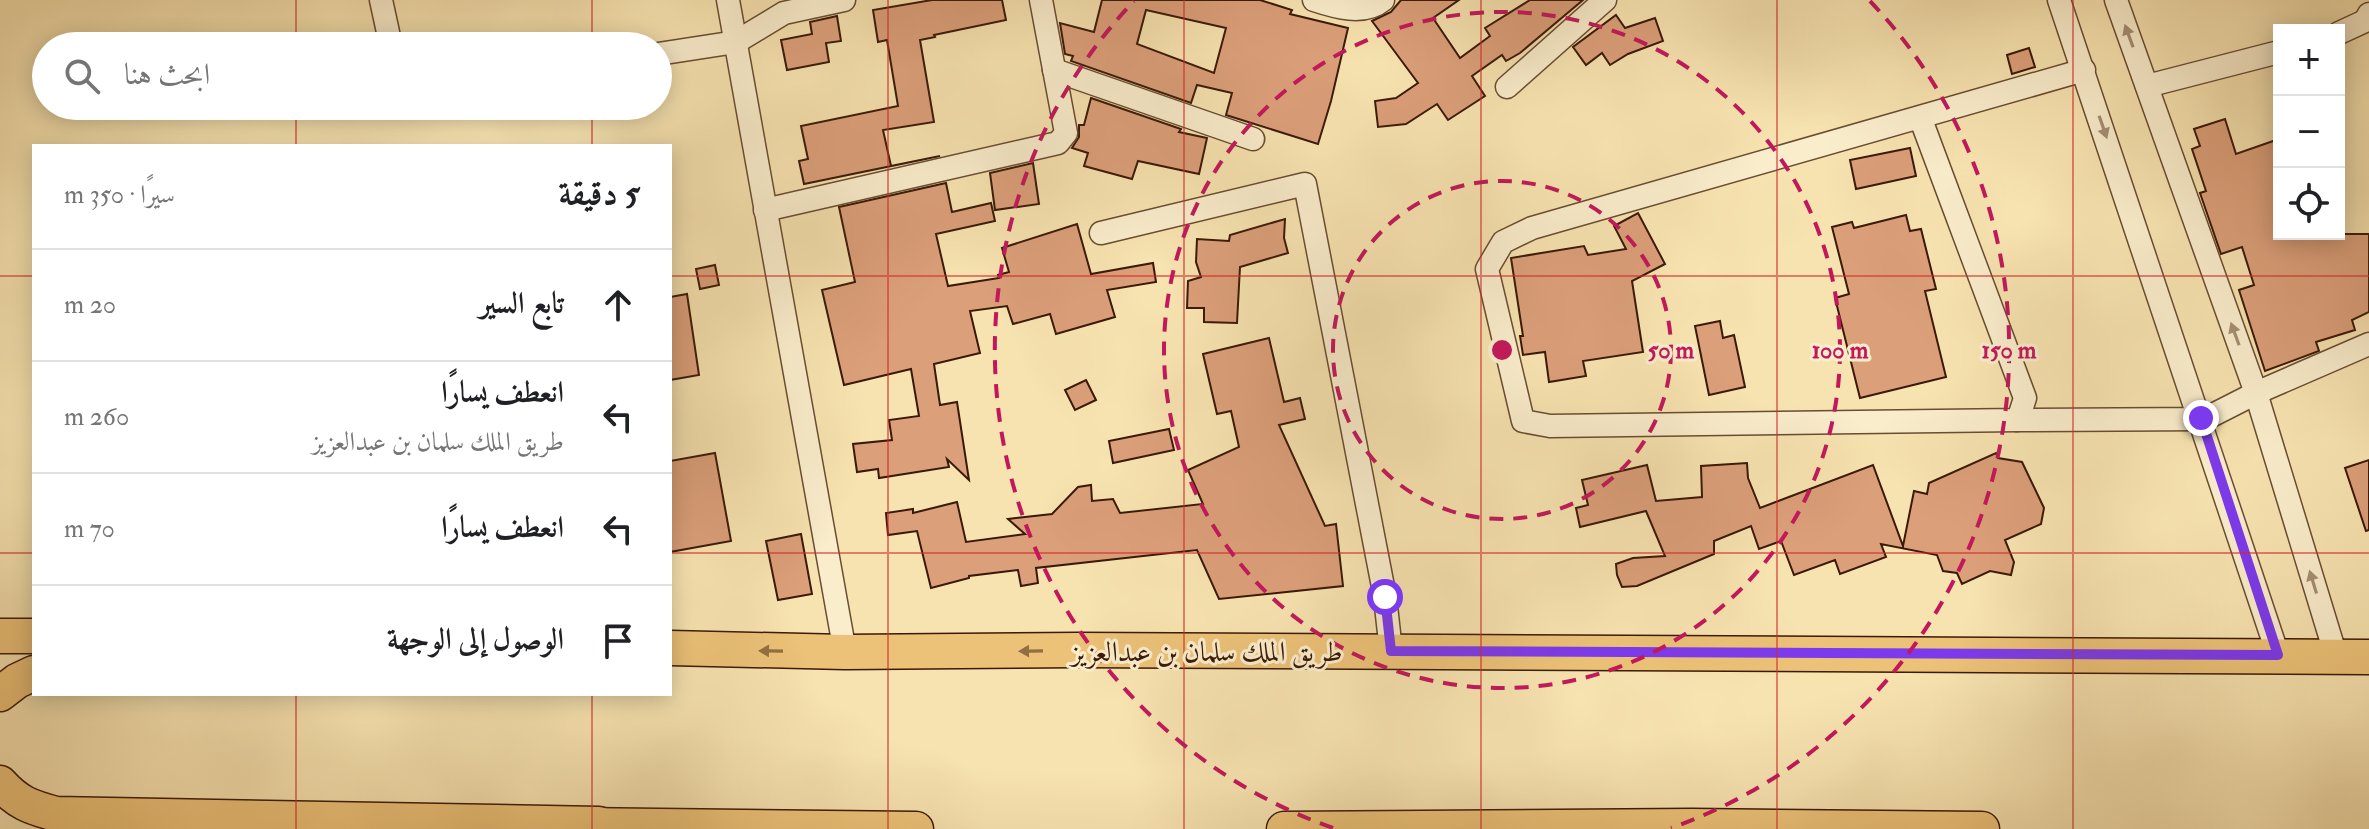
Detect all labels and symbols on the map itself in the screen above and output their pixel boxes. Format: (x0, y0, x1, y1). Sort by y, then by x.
one-way arrow (2122, 24, 2134, 48)
one-way arrow (2097, 115, 2109, 139)
one-way arrow (2228, 322, 2240, 346)
text: 50 m (1648, 335, 1695, 366)
text: 100 m (1812, 335, 1869, 366)
text: 150 m (1982, 335, 2037, 366)
centre of rings (1488, 336, 1516, 364)
route end (2183, 400, 2219, 436)
one-way arrow (2306, 569, 2319, 593)
route start (1367, 579, 1403, 615)
street label: طريق الملك سلمان بن عبدالعزيز (1068, 635, 1343, 670)
one-way arrow (758, 644, 783, 657)
one-way arrow (1018, 644, 1043, 657)

